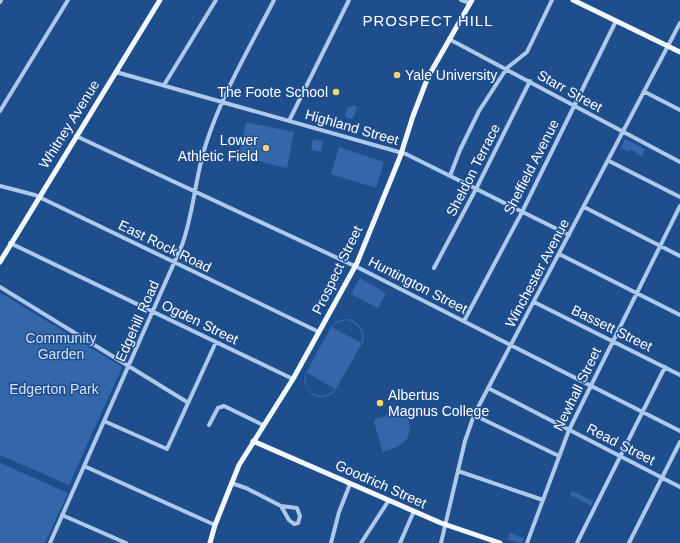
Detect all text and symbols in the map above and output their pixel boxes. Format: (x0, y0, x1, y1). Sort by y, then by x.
district label: PROSPECT HILL (362, 12, 494, 29)
place label: Yale University (405, 67, 497, 83)
street label: Starr Street (535, 67, 605, 115)
marker: Yale University (392, 70, 402, 80)
street label: Whitney Avenue (35, 77, 103, 171)
place label: The Foote School (217, 84, 328, 100)
marker: The Foote School (331, 87, 341, 97)
street label: Highland Street (303, 106, 401, 148)
street label: Sheffield Avenue (500, 117, 562, 217)
street label: Sheldon Terrace (443, 121, 503, 219)
place label: Lower Athletic Field (178, 132, 258, 164)
marker: Lower Athletic Field (261, 143, 271, 153)
street label: Winchester Avenue (502, 216, 572, 330)
street label: East Rock Road (116, 217, 214, 275)
street label: Prospect Street (309, 223, 365, 317)
street label: Huntington Street (366, 253, 470, 317)
street label: Edgehill Road (112, 278, 162, 364)
street label: Ogden Street (159, 297, 241, 347)
street label: Bassett Street (569, 302, 655, 355)
park label: Community Garden (26, 330, 96, 362)
street label: Newhall Street (550, 344, 604, 433)
park label: Edgerton Park (9, 381, 100, 397)
place label: Albertus Magnus College (388, 387, 489, 419)
marker: Albertus Magnus College (375, 398, 385, 408)
street label: Read Street (584, 420, 658, 468)
street label: Goodrich Street (333, 457, 429, 511)

